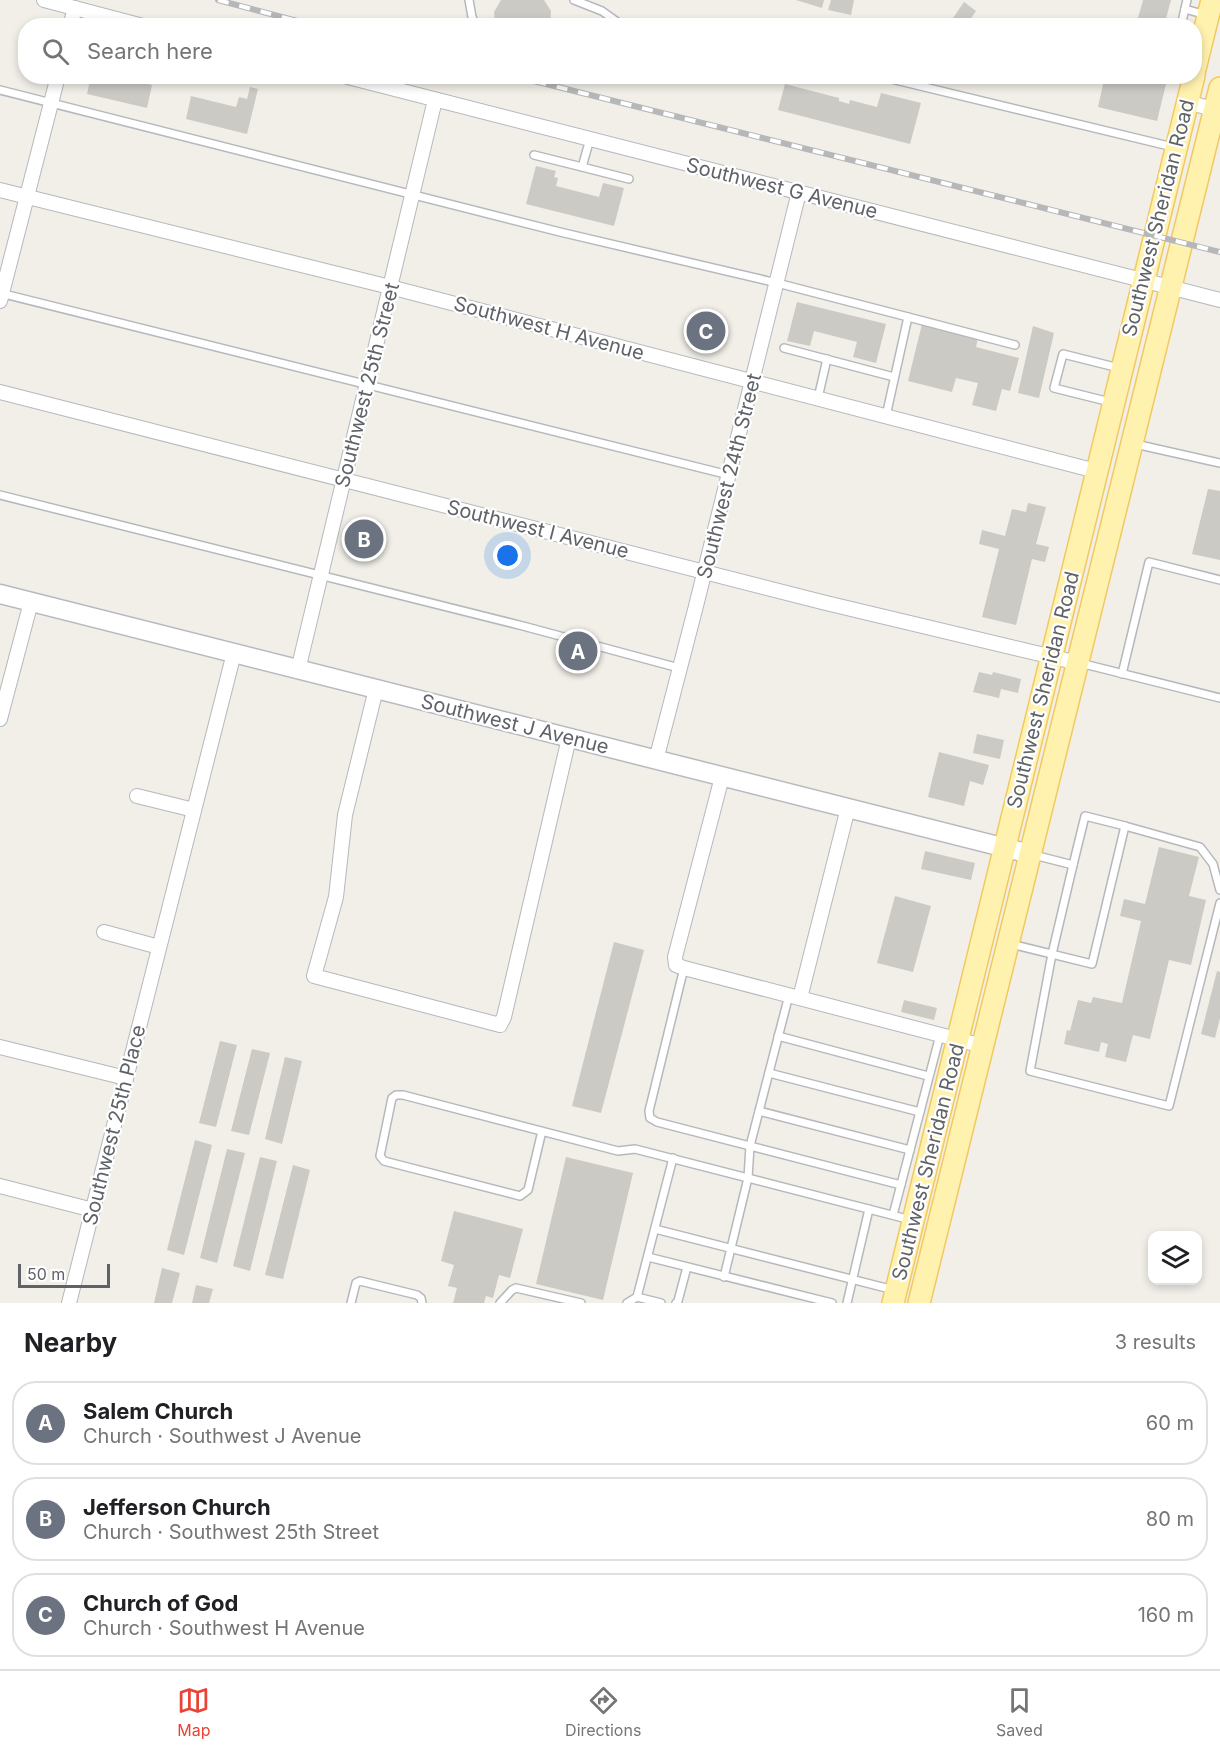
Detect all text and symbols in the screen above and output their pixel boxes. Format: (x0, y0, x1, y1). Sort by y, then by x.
search box (18, 18, 1202, 84)
icon: search (39, 35, 72, 68)
text: Search here (87, 38, 213, 64)
street label: Southwest Sheridan Road (1117, 97, 1199, 339)
street label: Southwest G Avenue (684, 153, 880, 223)
street label: Southwest 25th Street (330, 280, 404, 490)
street label: Southwest H Avenue (451, 291, 647, 365)
pin: C (686, 308, 726, 354)
street label: Southwest 24th Street (692, 370, 766, 581)
street label: Southwest I Avenue (445, 495, 631, 563)
pin: B (344, 516, 384, 562)
your location (493, 541, 522, 570)
street label: Southwest Sheridan Road (1002, 569, 1084, 811)
pin: A (558, 628, 598, 674)
street label: Southwest J Avenue (419, 689, 611, 759)
street label: Southwest 25th Place (77, 1022, 151, 1228)
street label: Southwest Sheridan Road (887, 1041, 969, 1283)
map controls (1148, 1231, 1202, 1285)
button: layers (1148, 1231, 1202, 1285)
scale bar (18, 1261, 110, 1288)
text: 50 m (27, 1264, 65, 1284)
text: Nearby (24, 1327, 117, 1358)
text: 3 results (1115, 1330, 1196, 1354)
text: Salem Church (83, 1398, 233, 1424)
text: A (38, 1411, 53, 1435)
text: 60 m (1146, 1411, 1194, 1435)
text: Church · Southwest J Avenue (83, 1424, 361, 1448)
text: Jefferson Church (83, 1494, 271, 1520)
text: B (39, 1507, 52, 1531)
text: 80 m (1146, 1507, 1194, 1531)
text: Church · Southwest 25th Street (83, 1520, 379, 1544)
text: Church of God (83, 1590, 238, 1616)
text: C (38, 1603, 53, 1627)
text: 160 m (1138, 1603, 1194, 1627)
text: Church · Southwest H Avenue (83, 1616, 365, 1640)
tab: Map (177, 1684, 211, 1740)
tab: Directions (565, 1684, 641, 1740)
tab: Saved (996, 1684, 1043, 1740)

